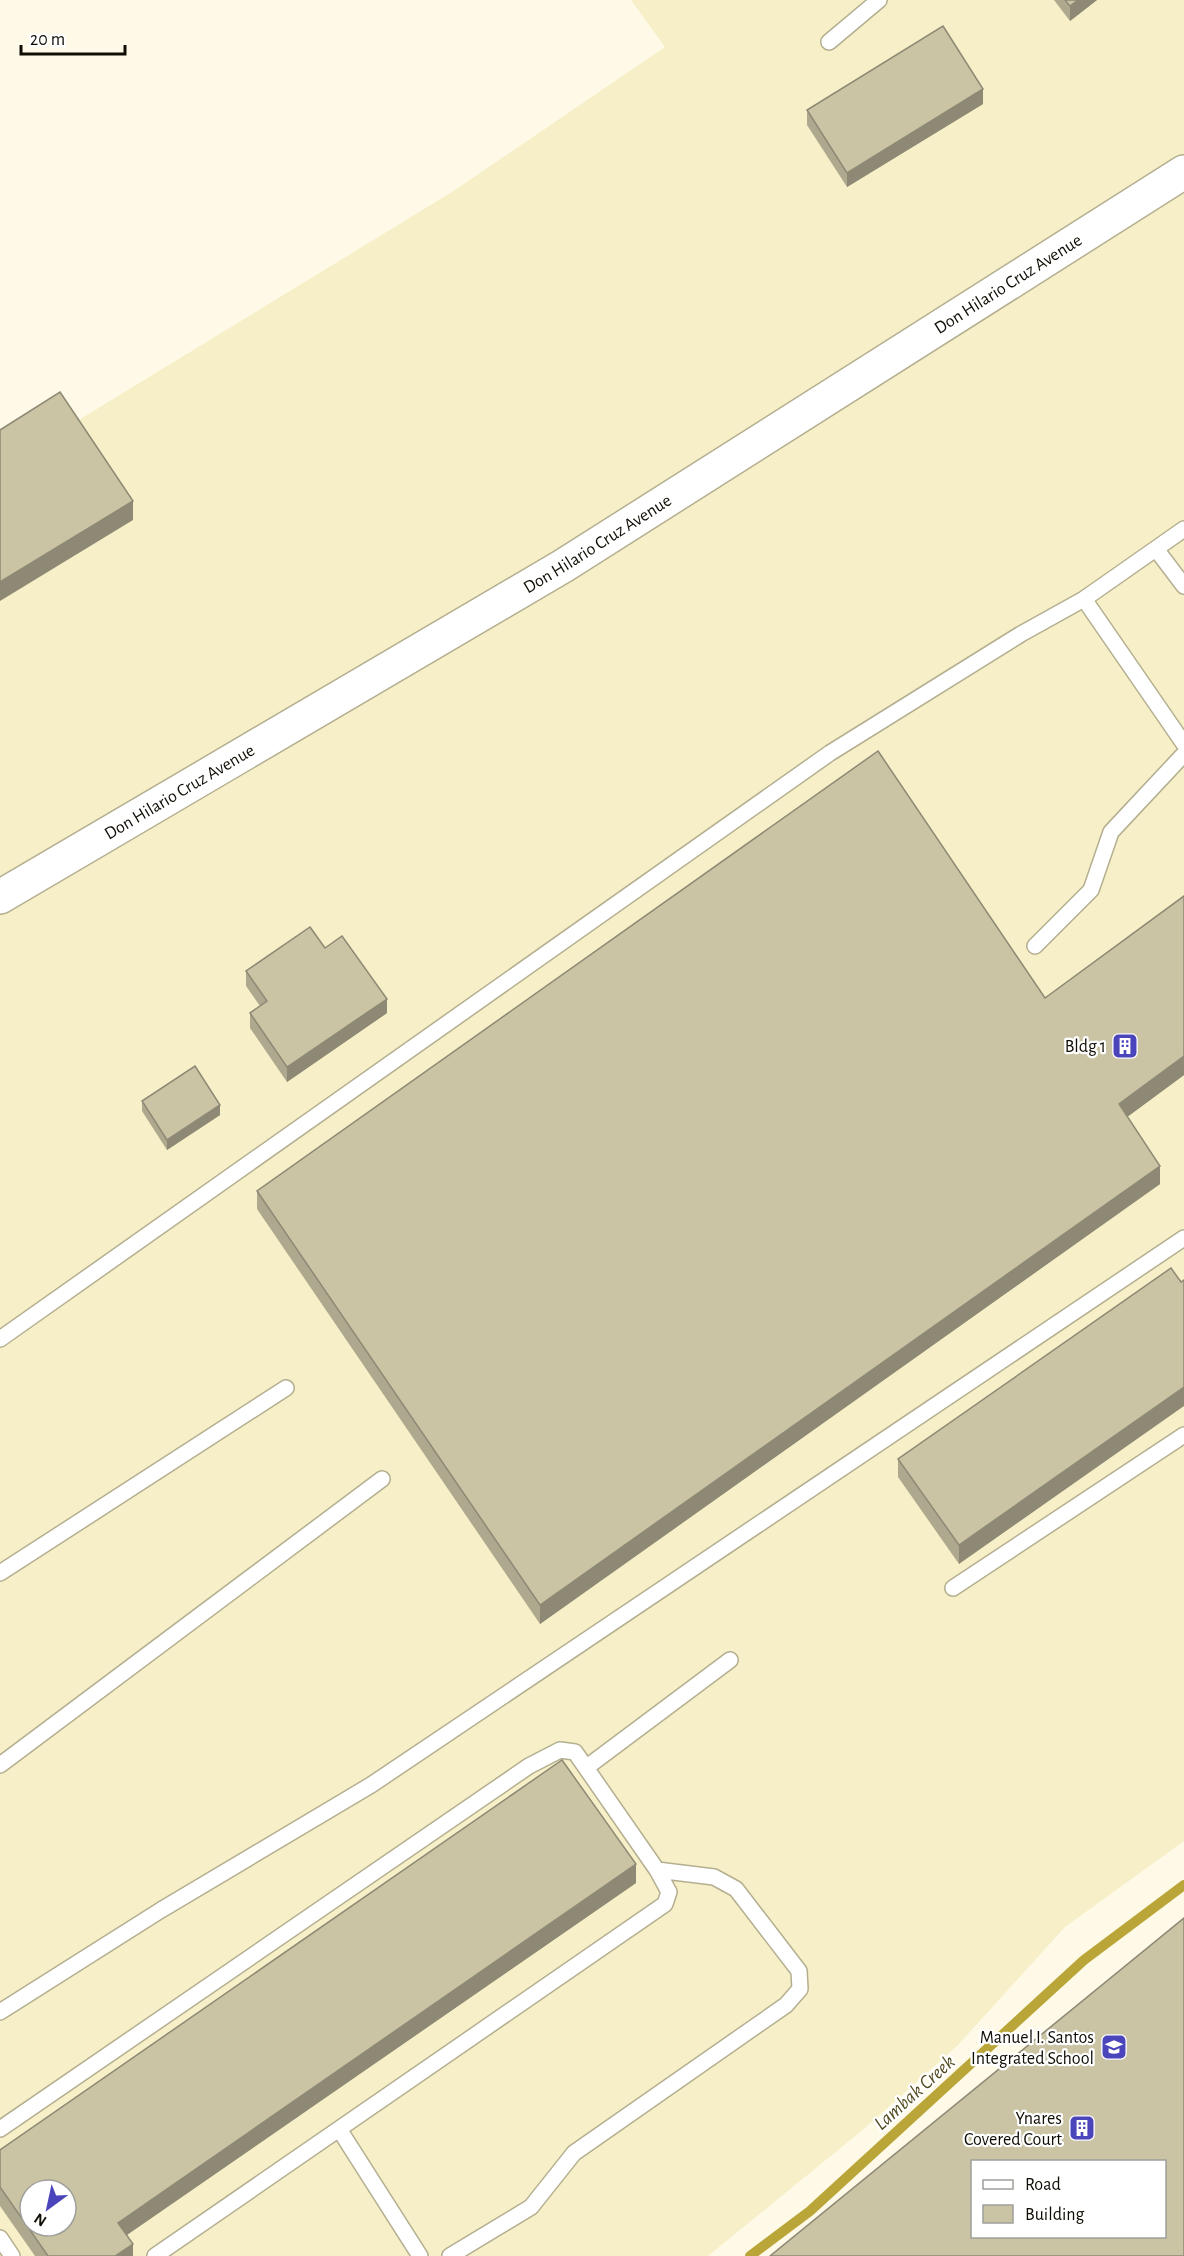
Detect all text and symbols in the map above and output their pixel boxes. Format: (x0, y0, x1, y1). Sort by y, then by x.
scale bar (21, 18, 124, 56)
text: 20 m (30, 31, 65, 49)
street label: Don Hilario Cruz Avenue (932, 231, 1085, 338)
street label: Don Hilario Cruz Avenue (521, 492, 675, 597)
street label: Don Hilario Cruz Avenue (102, 741, 258, 843)
building icon: Bldg 1 (1110, 1031, 1140, 1061)
place label: Bldg 1 (1065, 1038, 1106, 1056)
place label: Manuel I. Santos Integrated School (971, 2029, 1094, 2068)
school or university icon: Manuel I. Santos Integrated School (1099, 2032, 1129, 2062)
water label: Lambak Creek (870, 2051, 959, 2134)
place label: Ynares Covered Court (964, 2110, 1062, 2149)
building icon: Ynares Covered Court (1067, 2113, 1097, 2143)
legend (971, 2160, 1166, 2238)
text: Road (1025, 2176, 1061, 2194)
north arrow (18, 2178, 78, 2238)
text: Building (1025, 2206, 1085, 2224)
text: N (31, 2210, 49, 2229)

